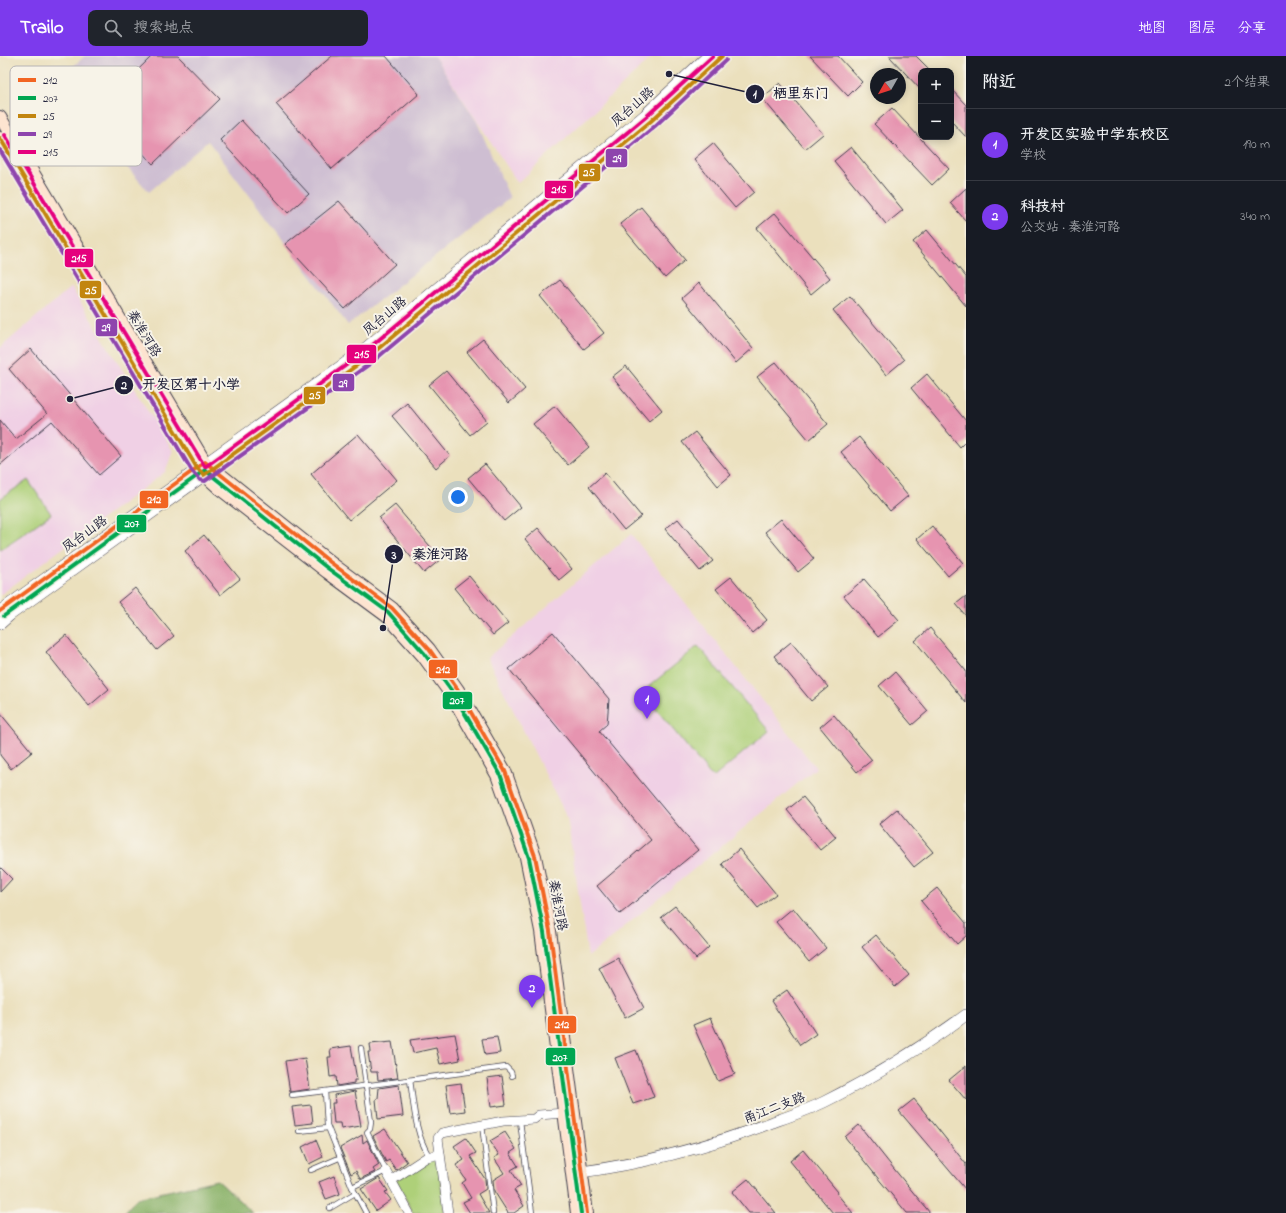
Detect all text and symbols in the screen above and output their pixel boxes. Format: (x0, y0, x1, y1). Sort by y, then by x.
search box (88, 10, 368, 46)
text: Trailo (20, 15, 64, 42)
icon: search (102, 17, 124, 39)
text: 搜索地点 (134, 17, 194, 39)
text: 地图 (1138, 18, 1166, 39)
text: 图层 (1188, 18, 1216, 39)
text: 分享 (1238, 18, 1266, 39)
legend (10, 66, 142, 166)
north arrow (870, 68, 906, 104)
map controls (918, 68, 954, 140)
button: + (918, 68, 954, 104)
text: 附近 (982, 70, 1016, 95)
text: 212 (43, 73, 58, 89)
text: 2个结果 (1225, 73, 1270, 92)
callout: 栖里东门 (745, 81, 837, 107)
street label: 凤台山路 (607, 83, 659, 131)
text: 栖里东门 (773, 84, 829, 105)
text: 1 (753, 86, 757, 104)
text: 207 (43, 91, 58, 107)
button: − (918, 104, 954, 140)
text: 25 (43, 109, 55, 125)
text: 开发区实验中学东校区 (1020, 124, 1170, 146)
text: 29 (43, 127, 52, 143)
text: 1 (993, 135, 997, 154)
text: 190 m (1243, 135, 1270, 154)
text: 215 (43, 145, 58, 161)
text: 学校 (1020, 146, 1046, 165)
line badge: 29 (605, 148, 628, 168)
text: 29 (612, 151, 622, 167)
line badge: 25 (578, 163, 601, 182)
text: 25 (582, 165, 596, 181)
line badge: 215 (544, 180, 574, 199)
text: 215 (550, 182, 567, 198)
text: 科技村 (1020, 196, 1065, 218)
text: 2 (992, 207, 998, 226)
text: 340 m (1240, 207, 1270, 226)
text: 公交站 · 秦淮河路 (1020, 218, 1120, 237)
line badge: 215 (64, 248, 94, 268)
text: 215 (70, 251, 87, 267)
line badge: 25 (79, 280, 102, 299)
text: 25 (84, 283, 98, 299)
street label: 凤台山路 (359, 292, 411, 340)
street label: 秦淮河路 (122, 307, 165, 361)
line badge: 29 (95, 318, 118, 337)
text: 29 (101, 320, 111, 336)
line badge: 215 (346, 344, 377, 364)
text: 215 (353, 347, 370, 363)
callout: 开发区第十小学 (114, 372, 248, 398)
line badge: 29 (332, 373, 355, 392)
text: 开发区第十小学 (142, 375, 240, 396)
text: 29 (338, 376, 348, 392)
text: 2 (120, 377, 127, 395)
line badge: 25 (303, 386, 326, 405)
text: 25 (308, 388, 322, 404)
your location (448, 487, 468, 507)
line badge: 212 (139, 490, 169, 509)
text: 212 (146, 492, 162, 508)
street label: 凤台山路 (58, 511, 112, 557)
line badge: 207 (116, 514, 147, 533)
text: 207 (124, 516, 140, 532)
callout: 秦淮河路 (384, 541, 476, 567)
text: 秦淮河路 (412, 545, 468, 566)
text: 3 (391, 547, 397, 565)
line badge: 212 (428, 659, 458, 679)
text: 212 (435, 662, 451, 678)
pin: 1 (634, 686, 660, 719)
line badge: 207 (442, 691, 473, 710)
text: 207 (449, 693, 465, 709)
street label: 秦淮河路 (543, 878, 572, 933)
pin: 2 (519, 975, 545, 1008)
line badge: 212 (547, 1015, 577, 1034)
text: 212 (554, 1017, 570, 1033)
line badge: 207 (545, 1047, 576, 1066)
text: 207 (552, 1050, 568, 1066)
street label: 甬江二支路 (741, 1088, 808, 1129)

